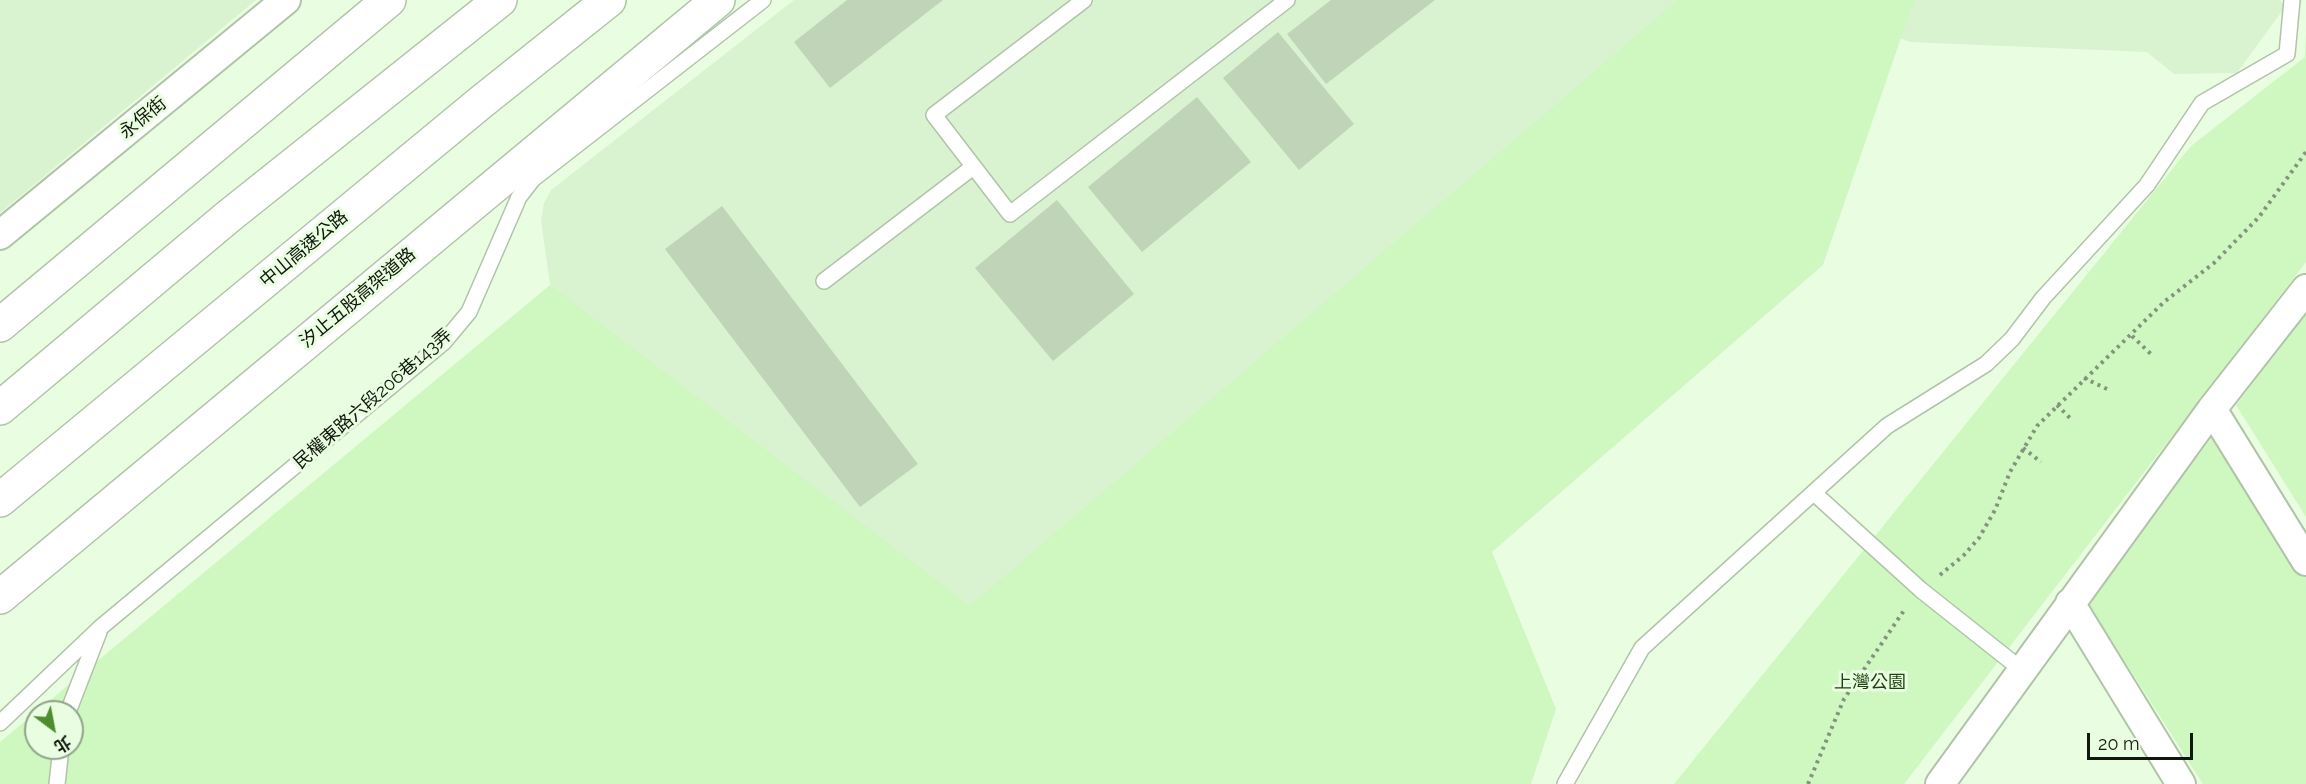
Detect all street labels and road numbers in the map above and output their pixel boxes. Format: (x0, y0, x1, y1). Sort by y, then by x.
street label: 永保街 (115, 93, 171, 143)
street label: 中山高速公路 (256, 206, 352, 292)
street label: 汐止五股高架道路 (296, 243, 420, 353)
street label: 民權東路六段206巷143弄 (290, 324, 456, 474)

